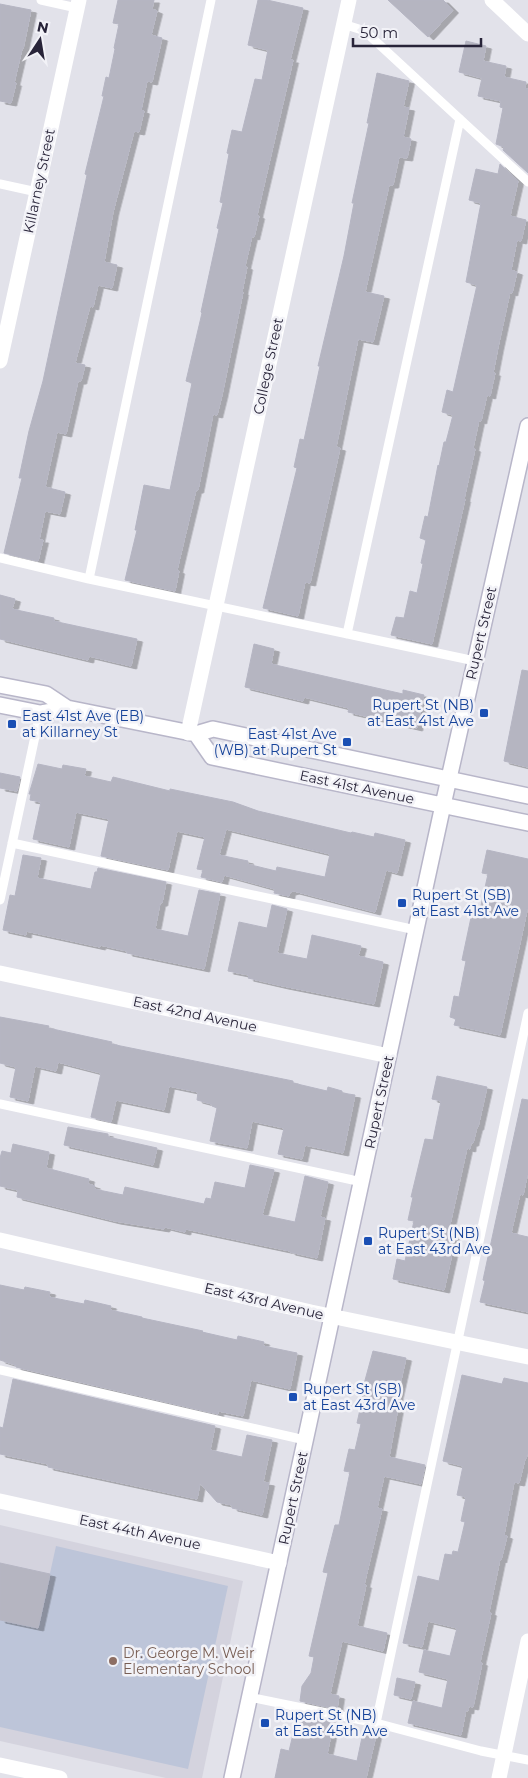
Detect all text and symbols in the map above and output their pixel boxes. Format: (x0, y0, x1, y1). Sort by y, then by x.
north arrow (15, 15, 65, 65)
scale bar (353, 15, 480, 47)
text: N (35, 17, 50, 37)
text: 50 m (360, 23, 398, 42)
street label: Killarney Street (19, 127, 59, 235)
street label: College Street (249, 316, 287, 416)
street label: Rupert Street (462, 584, 501, 681)
place label: Rupert St (NB) at East 41st Ave (367, 696, 474, 730)
place label: East 41st Ave (EB) at Killarney St (22, 707, 144, 741)
marker: Rupert St (NB) at East 41st Ave (478, 707, 490, 719)
marker: East 41st Ave (EB) at Killarney St (6, 718, 18, 730)
place label: East 41st Ave (WB) at Rupert St (214, 725, 337, 759)
marker: East 41st Ave (WB) at Rupert St (341, 736, 353, 748)
street label: East 41st Avenue (298, 766, 416, 808)
place label: Rupert St (SB) at East 41st Ave (412, 886, 519, 920)
marker: Rupert St (SB) at East 41st Ave (396, 897, 408, 909)
street label: East 42nd Avenue (131, 992, 259, 1036)
street label: Rupert Street (360, 1053, 398, 1150)
place label: Rupert St (NB) at East 43rd Ave (378, 1224, 490, 1258)
marker: Rupert St (NB) at East 43rd Ave (362, 1235, 374, 1247)
street label: East 43rd Avenue (203, 1278, 325, 1324)
place label: Rupert St (SB) at East 43rd Ave (303, 1380, 415, 1414)
marker: Rupert St (SB) at East 43rd Ave (287, 1391, 299, 1403)
street label: Rupert Street (274, 1449, 312, 1546)
street label: East 44th Avenue (78, 1510, 202, 1554)
place label: Dr. George M. Weir Elementary School (123, 1644, 255, 1678)
marker: Dr. George M. Weir Elementary School (107, 1655, 119, 1667)
place label: Rupert St (NB) at East 45th Ave (275, 1706, 388, 1740)
marker: Rupert St (NB) at East 45th Ave (259, 1717, 271, 1729)

